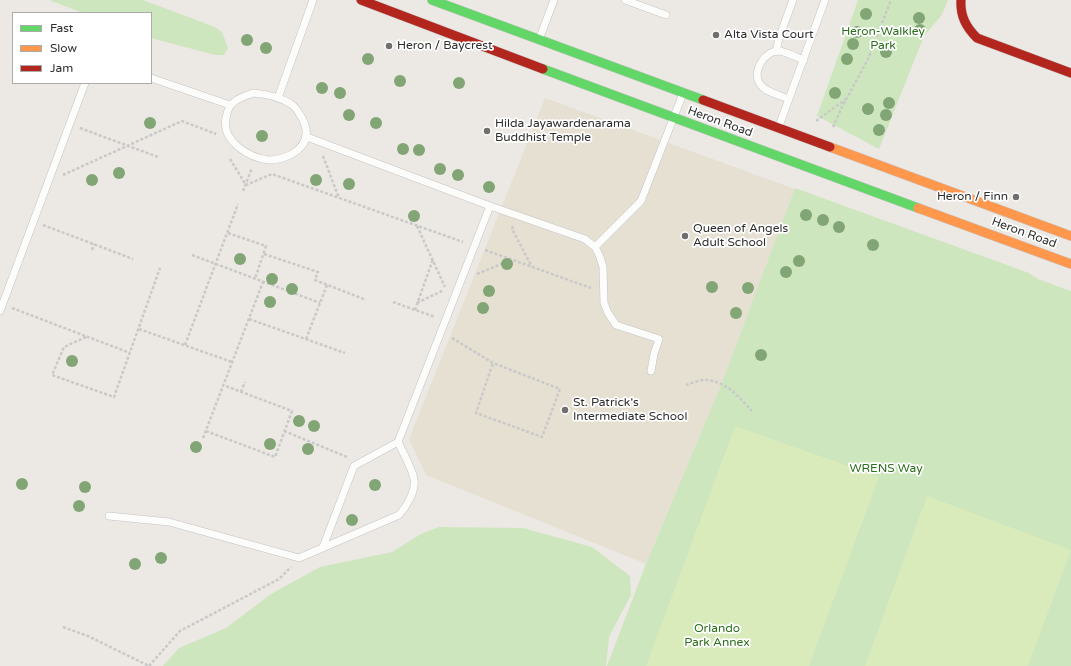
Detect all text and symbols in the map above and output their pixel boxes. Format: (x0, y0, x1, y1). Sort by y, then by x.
legend (12, 12, 152, 84)
text: Fast (50, 21, 73, 35)
park label: Heron-Walkley Park (841, 25, 925, 53)
place label: Alta Vista Court (724, 28, 814, 42)
marker: Alta Vista Court (711, 30, 721, 40)
place label: Heron / Baycrest (397, 39, 492, 53)
text: Slow (50, 41, 77, 55)
marker: Heron / Baycrest (384, 41, 394, 51)
text: Jam (50, 61, 73, 75)
street label: Heron Road (686, 104, 754, 140)
place label: Hilda Jayawardenarama Buddhist Temple (495, 117, 631, 145)
marker: Hilda Jayawardenarama Buddhist Temple (482, 126, 492, 136)
place label: Heron / Finn (937, 190, 1008, 204)
marker: Heron / Finn (1011, 192, 1021, 202)
street label: Heron Road (990, 215, 1058, 251)
place label: Queen of Angels Adult School (693, 222, 788, 250)
marker: Queen of Angels Adult School (680, 231, 690, 241)
place label: St. Patrick's Intermediate School (573, 396, 687, 424)
marker: St. Patrick's Intermediate School (560, 405, 570, 415)
park label: WRENS Way (849, 462, 923, 476)
park label: Orlando Park Annex (684, 622, 750, 650)

